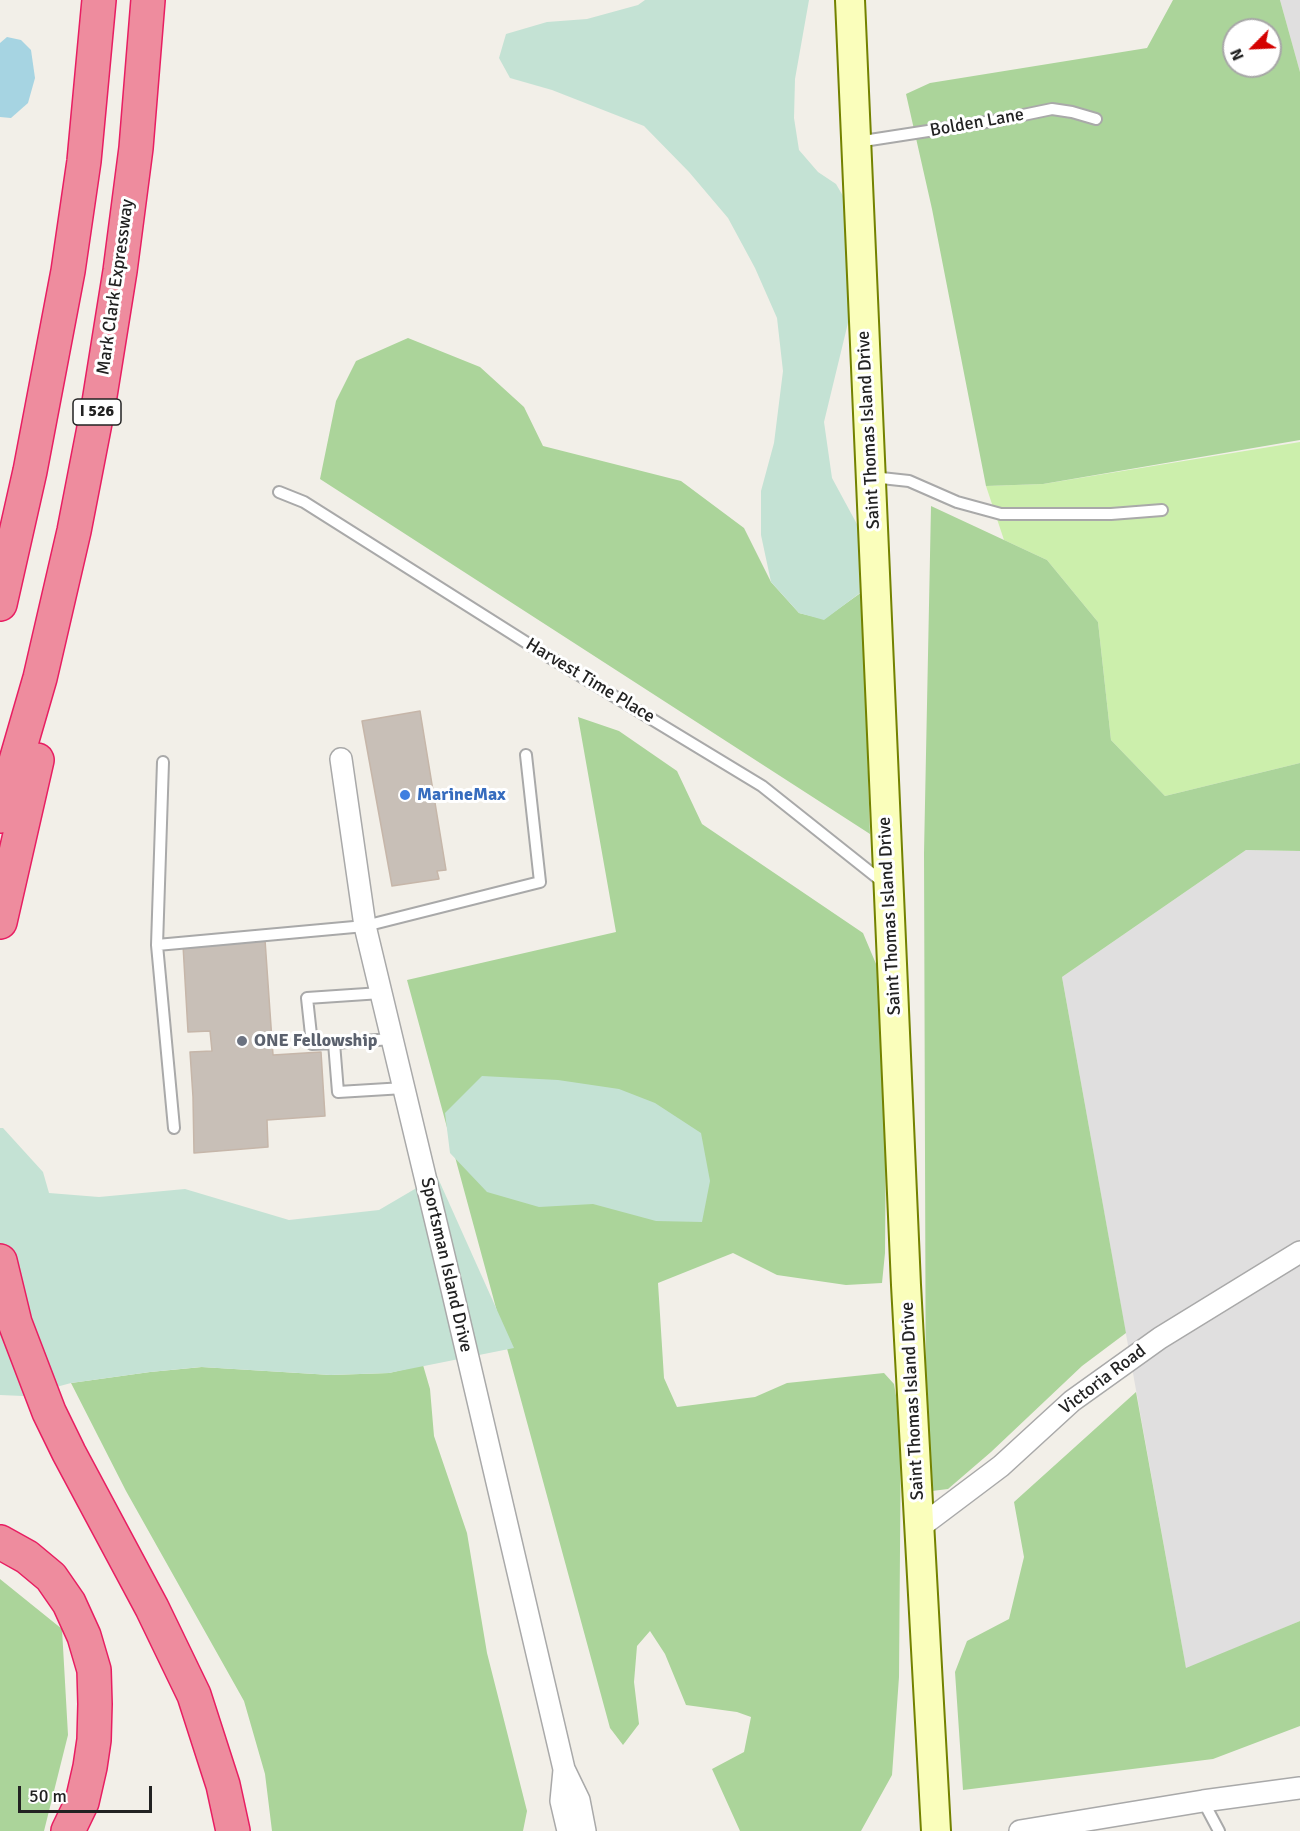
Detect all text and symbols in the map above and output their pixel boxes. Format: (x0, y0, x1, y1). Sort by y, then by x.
north arrow (1222, 18, 1282, 78)
text: N (1226, 45, 1249, 64)
street label: Bolden Lane (928, 104, 1026, 142)
street label: Mark Clark Expressway (93, 198, 139, 376)
street label: Saint Thomas Island Drive (853, 330, 885, 530)
road number: I 526 (73, 399, 121, 425)
street label: Harvest Time Place (522, 634, 658, 728)
place label: MarineMax (417, 784, 506, 806)
marker: MarineMax (398, 788, 412, 802)
street label: Saint Thomas Island Drive (874, 816, 906, 1016)
place label: ONE Fellowship (254, 1030, 377, 1052)
marker: ONE Fellowship (235, 1034, 249, 1048)
street label: Sportsman Island Drive (415, 1176, 477, 1354)
street label: Saint Thomas Island Drive (897, 1301, 929, 1501)
street label: Victoria Road (1056, 1340, 1150, 1420)
scale bar (21, 1774, 154, 1812)
text: 50 m (29, 1785, 67, 1807)

